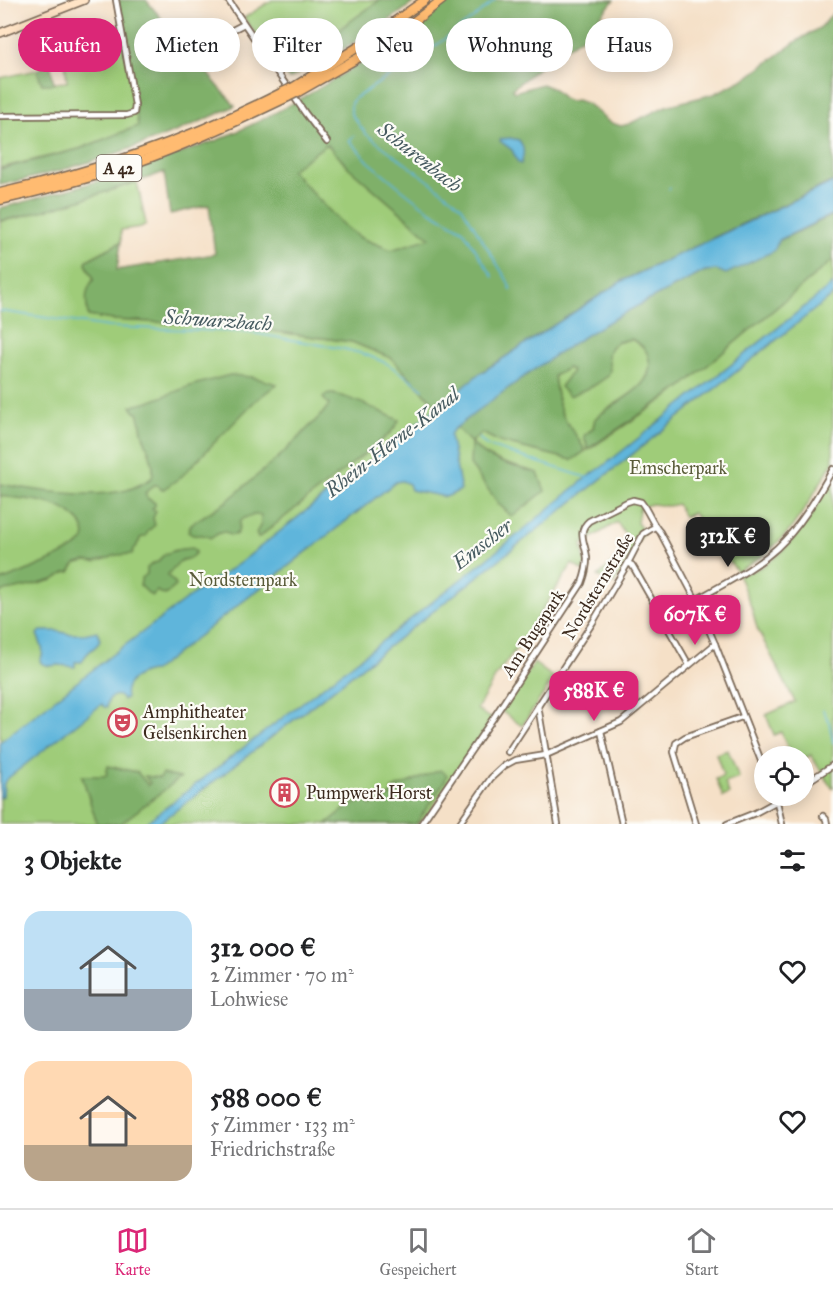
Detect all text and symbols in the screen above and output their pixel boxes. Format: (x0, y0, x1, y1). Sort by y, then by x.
chip: Kaufen (18, 18, 122, 72)
chip: Mieten (134, 18, 240, 72)
chip: Filter (252, 18, 343, 72)
chip: Neu (355, 18, 434, 72)
chip: Wohnung (446, 18, 573, 72)
chip: Haus (585, 18, 673, 72)
water label: Schurenbach (372, 116, 467, 197)
road number: A 42 (96, 155, 142, 181)
water label: Schwarzbach (162, 304, 273, 336)
water label: Rhein-Herne-Kanal (319, 381, 465, 502)
park label: Emscherpark (629, 457, 728, 479)
water label: Emscher (447, 512, 518, 575)
pin: 312K € (679, 517, 777, 568)
text: 312K € (700, 524, 756, 548)
street label: Nordsternstraße (557, 529, 639, 643)
park label: Nordsternpark (189, 569, 298, 591)
street label: Am Bugapark (496, 584, 571, 682)
pin: 607K € (646, 595, 744, 646)
text: 607K € (663, 602, 727, 626)
pin: 588K € (545, 671, 643, 722)
text: 588K € (563, 678, 625, 702)
place label: Amphitheater Gelsenkirchen (142, 701, 247, 744)
theatre icon: Amphitheater Gelsenkirchen (106, 706, 138, 738)
map controls (754, 746, 814, 806)
button: locate (754, 746, 814, 806)
building icon: Pumpwerk Horst (269, 777, 301, 809)
place label: Pumpwerk Horst (306, 782, 433, 804)
text: 3 Objekte (24, 844, 122, 876)
icon: filters (776, 844, 809, 877)
text: 312 000 € (210, 931, 316, 963)
icon: home (72, 935, 144, 1007)
icon: heart (776, 955, 809, 988)
text: 2 Zimmer · 70 m² (210, 963, 354, 987)
text: Lohwiese (210, 987, 288, 1011)
text: 588 000 € (210, 1081, 322, 1113)
icon: home (72, 1085, 144, 1157)
icon: heart (776, 1105, 809, 1138)
text: 5 Zimmer · 133 m² (210, 1113, 355, 1137)
text: Friedrichstraße (210, 1137, 335, 1161)
tab: Karte (114, 1224, 151, 1279)
tab: Gespeichert (379, 1224, 457, 1279)
tab: Start (685, 1224, 719, 1279)

